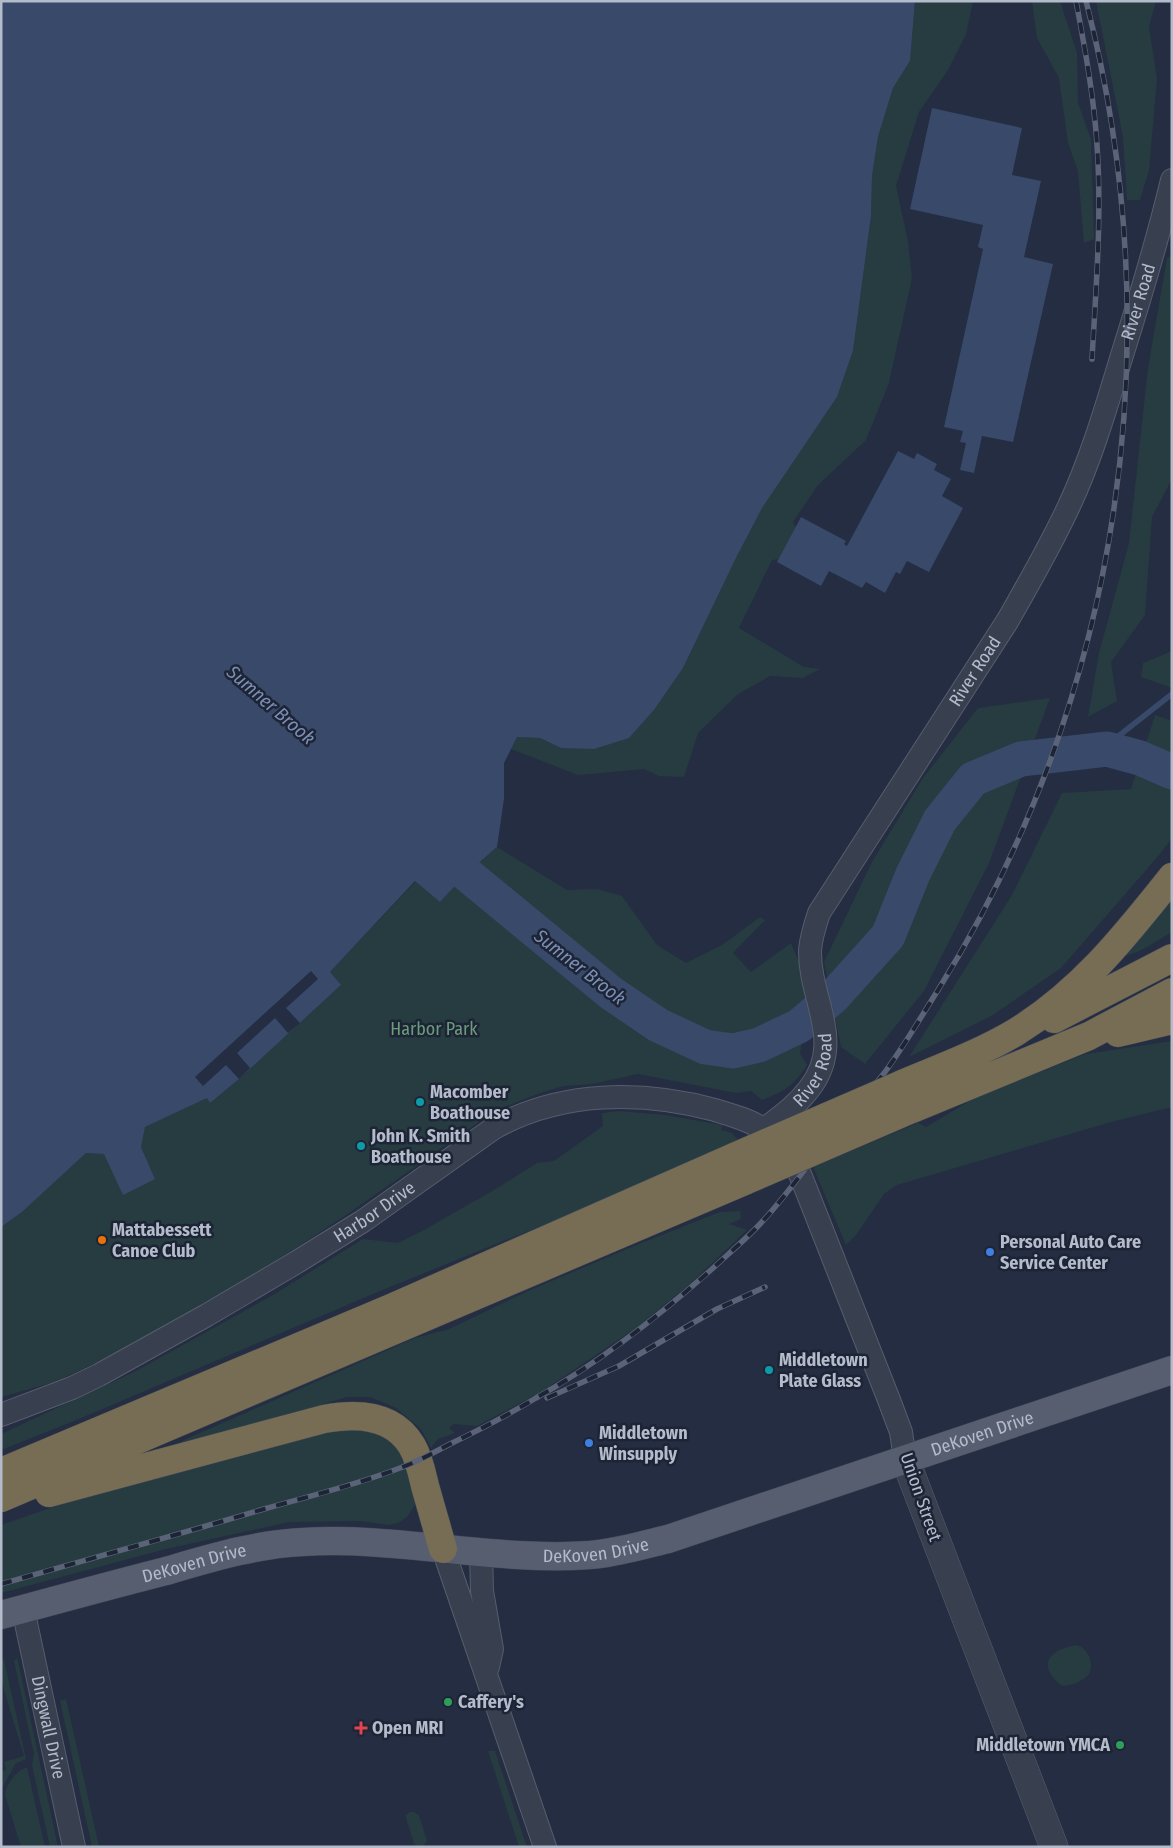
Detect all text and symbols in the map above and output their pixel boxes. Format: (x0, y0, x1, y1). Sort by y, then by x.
street label: River Road (1116, 261, 1160, 343)
street label: River Road (944, 632, 1006, 710)
water label: Sumner Brook (221, 660, 320, 750)
water label: Sumner Brook (529, 924, 630, 1010)
park label: Harbor Park (390, 1018, 478, 1040)
street label: River Road (788, 1032, 837, 1111)
place label: Macomber Boathouse (430, 1081, 510, 1124)
marker: Macomber Boathouse (414, 1096, 426, 1108)
place label: John K. Smith Boathouse (370, 1125, 470, 1168)
marker: John K. Smith Boathouse (355, 1140, 367, 1152)
street label: Harbor Drive (330, 1177, 419, 1248)
place label: Mattabessett Canoe Club (112, 1219, 212, 1262)
place label: Personal Auto Care Service Center (1000, 1231, 1141, 1274)
marker: Mattabessett Canoe Club (96, 1234, 108, 1246)
marker: Personal Auto Care Service Center (984, 1246, 996, 1258)
place label: Middletown Plate Glass (779, 1349, 868, 1392)
marker: Middletown Plate Glass (763, 1364, 775, 1376)
street label: DeKoven Drive (928, 1406, 1037, 1461)
place label: Middletown Winsupply (599, 1422, 688, 1465)
marker: Middletown Winsupply (583, 1437, 595, 1449)
street label: Union Street (896, 1450, 946, 1544)
street label: DeKoven Drive (543, 1533, 651, 1567)
street label: DeKoven Drive (140, 1539, 248, 1588)
street label: Dingwall Drive (27, 1674, 70, 1781)
place label: Caffery's (458, 1691, 524, 1713)
marker: Caffery's (442, 1696, 454, 1708)
place label: Open MRI (372, 1717, 443, 1739)
marker: Open MRI (354, 1721, 368, 1735)
place label: Middletown YMCA (976, 1734, 1110, 1756)
marker: Middletown YMCA (1114, 1739, 1126, 1751)

